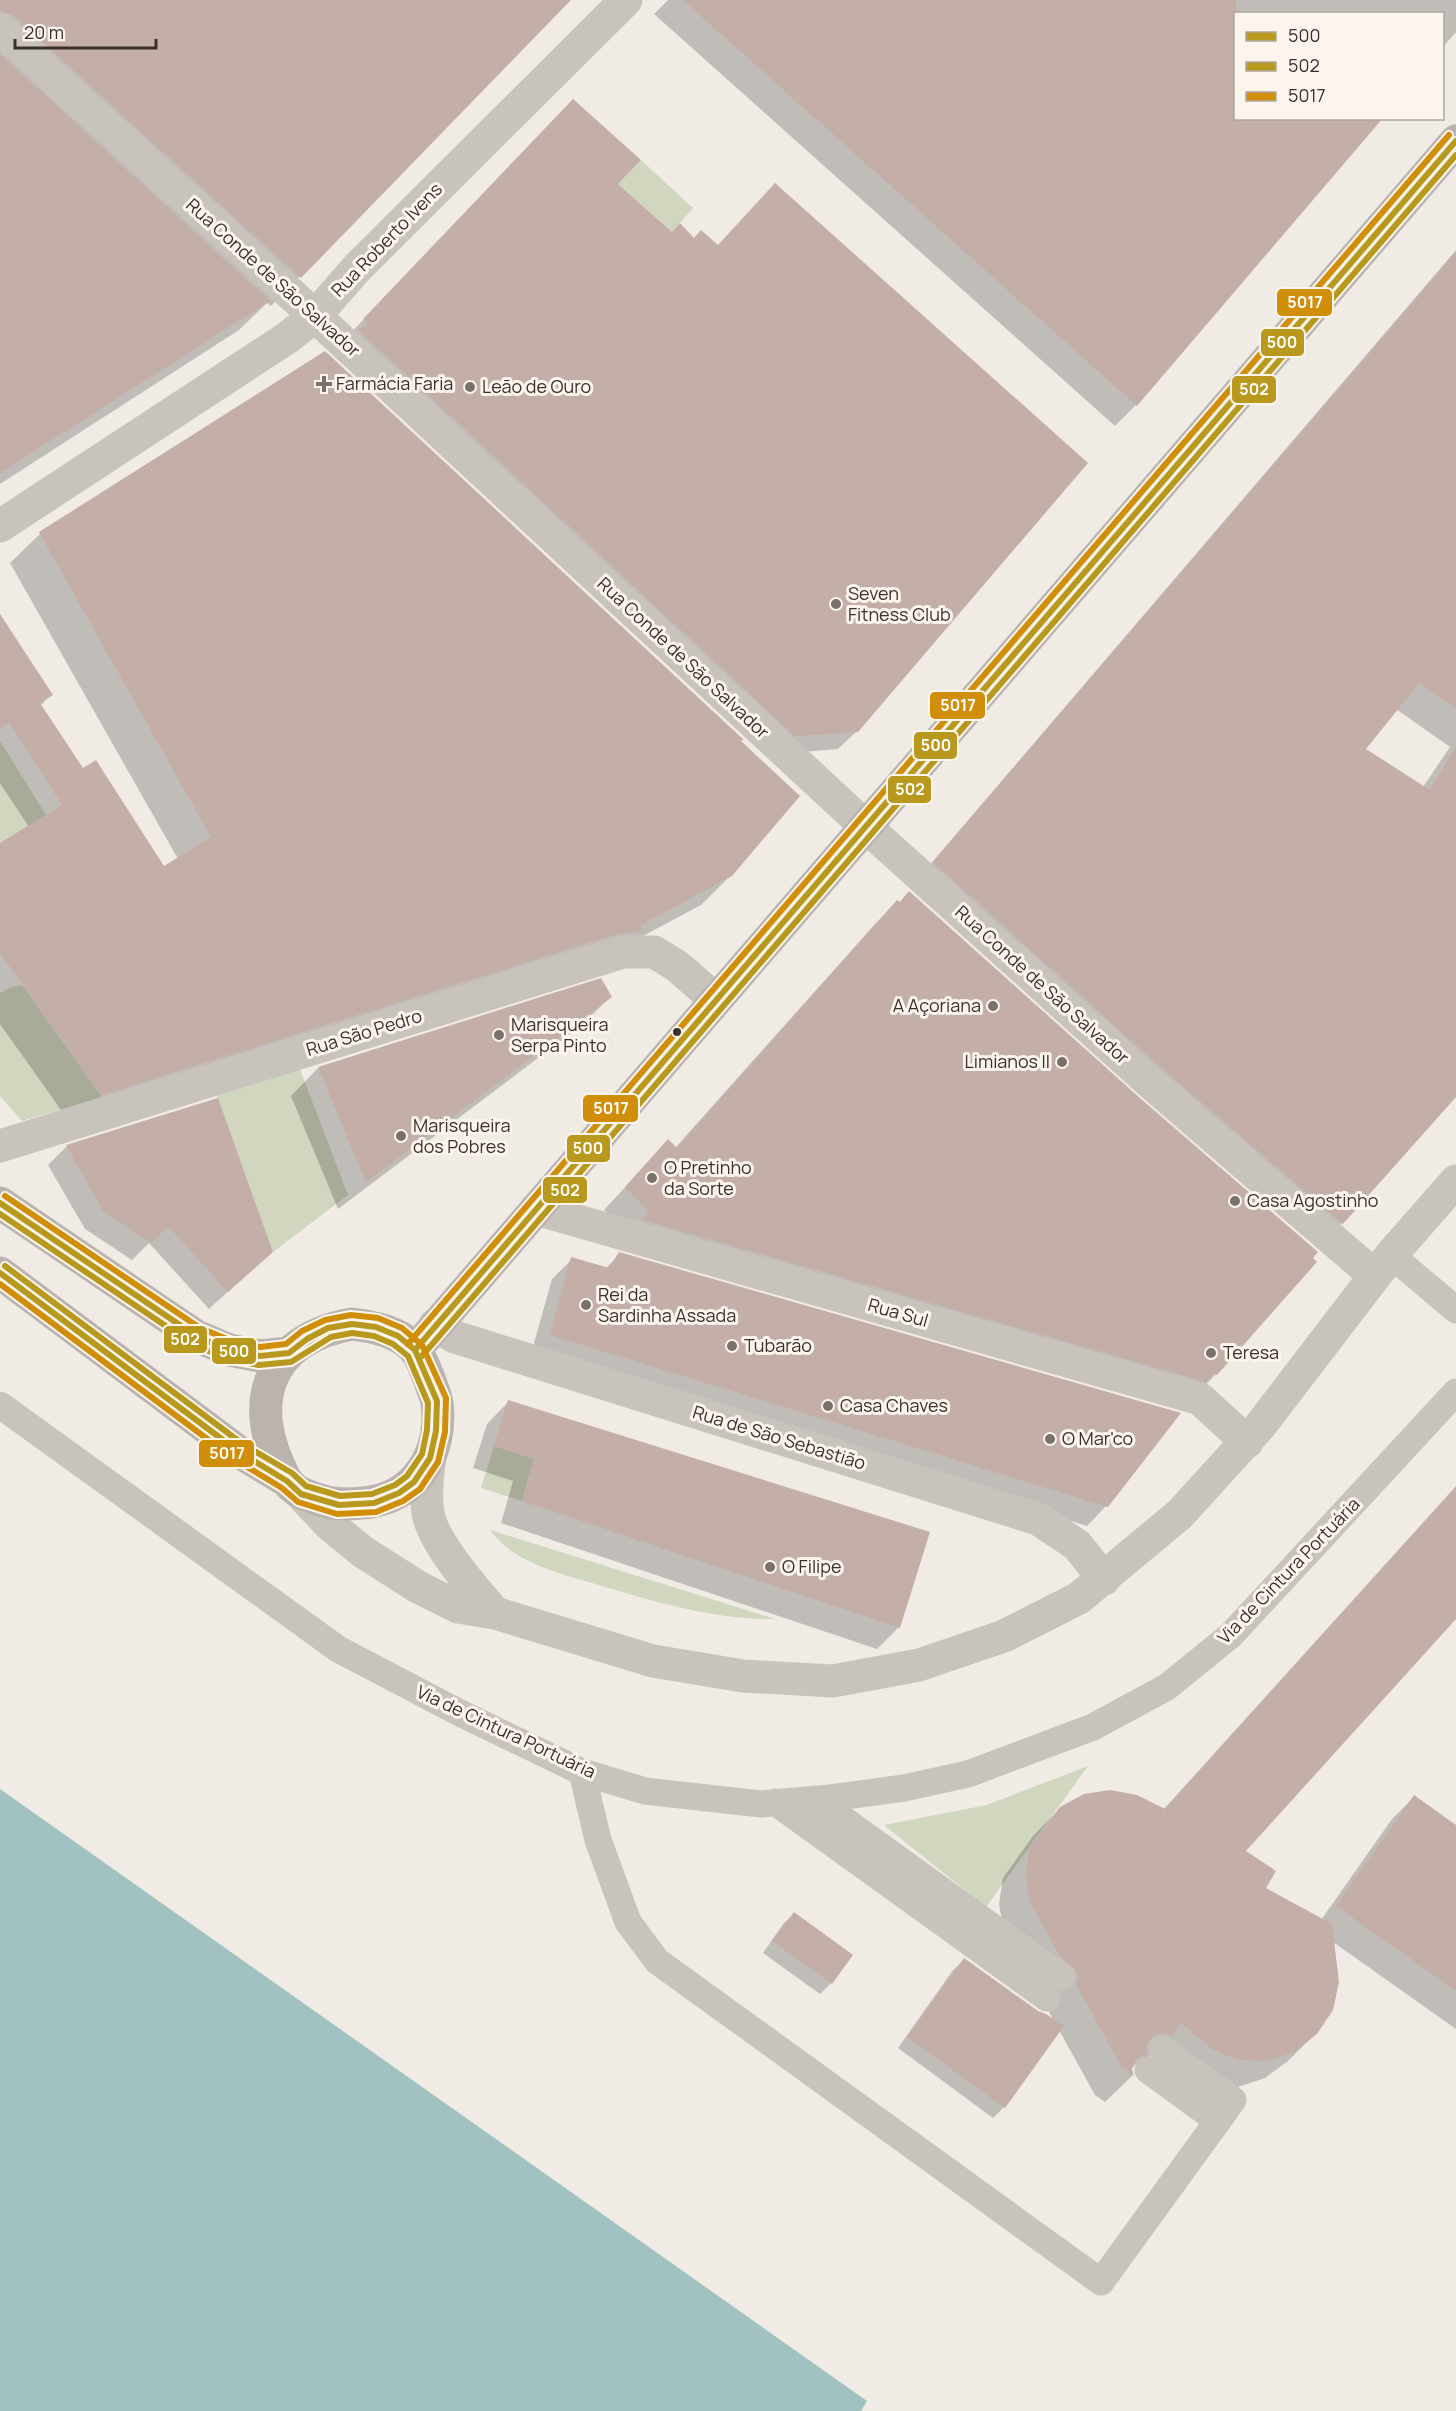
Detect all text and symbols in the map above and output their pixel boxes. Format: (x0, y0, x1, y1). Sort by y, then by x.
scale bar (15, 12, 156, 50)
legend (1234, 12, 1444, 120)
text: 20 m (24, 20, 64, 44)
text: 500 (1288, 23, 1320, 47)
text: 502 (1288, 53, 1320, 77)
text: 5017 (1288, 83, 1325, 107)
street label: Rua Roberto Ivens (326, 177, 447, 302)
street label: Rua Conde de São Salvador (182, 193, 366, 362)
line badge: 5017 (1276, 288, 1333, 317)
text: 5017 (1287, 291, 1323, 313)
line badge: 500 (1260, 328, 1305, 357)
text: 500 (1267, 331, 1297, 353)
place label: Farmácia Faria (336, 371, 453, 395)
place label: Leão de Ouro (482, 374, 591, 398)
line badge: 502 (1231, 375, 1277, 404)
marker: Farmácia Faria (317, 377, 331, 391)
text: 502 (1239, 378, 1269, 400)
marker: Leão de Ouro (463, 380, 477, 394)
street label: Rua Conde de São Salvador (593, 571, 775, 744)
place label: Seven Fitness Club (848, 581, 951, 626)
marker: Seven Fitness Club (829, 597, 843, 611)
line badge: 5017 (929, 691, 986, 720)
text: 5017 (940, 694, 976, 716)
line badge: 500 (913, 731, 958, 760)
text: 500 (921, 734, 951, 756)
line badge: 502 (887, 775, 932, 804)
text: 502 (895, 778, 925, 800)
street label: Rua Conde de São Salvador (951, 900, 1135, 1069)
place label: A Açoriana (893, 993, 981, 1017)
marker: A Açoriana (986, 999, 1000, 1013)
street label: Rua São Pedro (303, 1003, 425, 1061)
place label: Marisqueira Serpa Pinto (511, 1012, 608, 1057)
unlabelled marker (671, 1026, 683, 1038)
marker: Marisqueira Serpa Pinto (492, 1028, 506, 1042)
place label: Limianos II (964, 1049, 1050, 1073)
marker: Limianos II (1055, 1055, 1069, 1069)
line badge: 5017 (582, 1094, 639, 1123)
text: 5017 (593, 1097, 629, 1119)
place label: Marisqueira dos Pobres (413, 1113, 510, 1158)
marker: Marisqueira dos Pobres (394, 1129, 408, 1143)
line badge: 500 (566, 1134, 611, 1163)
text: 500 (573, 1137, 603, 1159)
place label: O Pretinho da Sorte (664, 1155, 752, 1200)
marker: O Pretinho da Sorte (645, 1171, 659, 1185)
line badge: 502 (542, 1176, 588, 1204)
text: 502 (550, 1179, 580, 1201)
place label: Casa Agostinho (1247, 1188, 1378, 1212)
marker: Casa Agostinho (1228, 1194, 1242, 1208)
place label: Rei da Sardinha Assada (598, 1282, 736, 1327)
street label: Rua Sul (865, 1292, 931, 1332)
marker: Rei da Sardinha Assada (579, 1298, 593, 1312)
line badge: 502 (163, 1325, 208, 1354)
text: 502 (170, 1328, 200, 1350)
place label: Tubarão (744, 1333, 812, 1357)
line badge: 500 (211, 1337, 257, 1365)
marker: Tubarão (725, 1339, 739, 1353)
text: 500 (219, 1340, 249, 1362)
place label: Teresa (1223, 1340, 1279, 1364)
marker: Teresa (1204, 1346, 1218, 1360)
place label: Casa Chaves (840, 1393, 948, 1417)
street label: Rua de São Sebastião (690, 1399, 869, 1475)
marker: Casa Chaves (821, 1399, 835, 1413)
place label: O Mar'co (1062, 1426, 1133, 1450)
marker: O Mar'co (1043, 1432, 1057, 1446)
line badge: 5017 (198, 1439, 255, 1468)
text: 5017 (209, 1442, 245, 1464)
street label: Via de Cintura Portuária (1212, 1492, 1365, 1649)
place label: O Filipe (782, 1554, 841, 1578)
marker: O Filipe (763, 1560, 777, 1574)
street label: Via de Cintura Portuária (413, 1679, 600, 1783)

